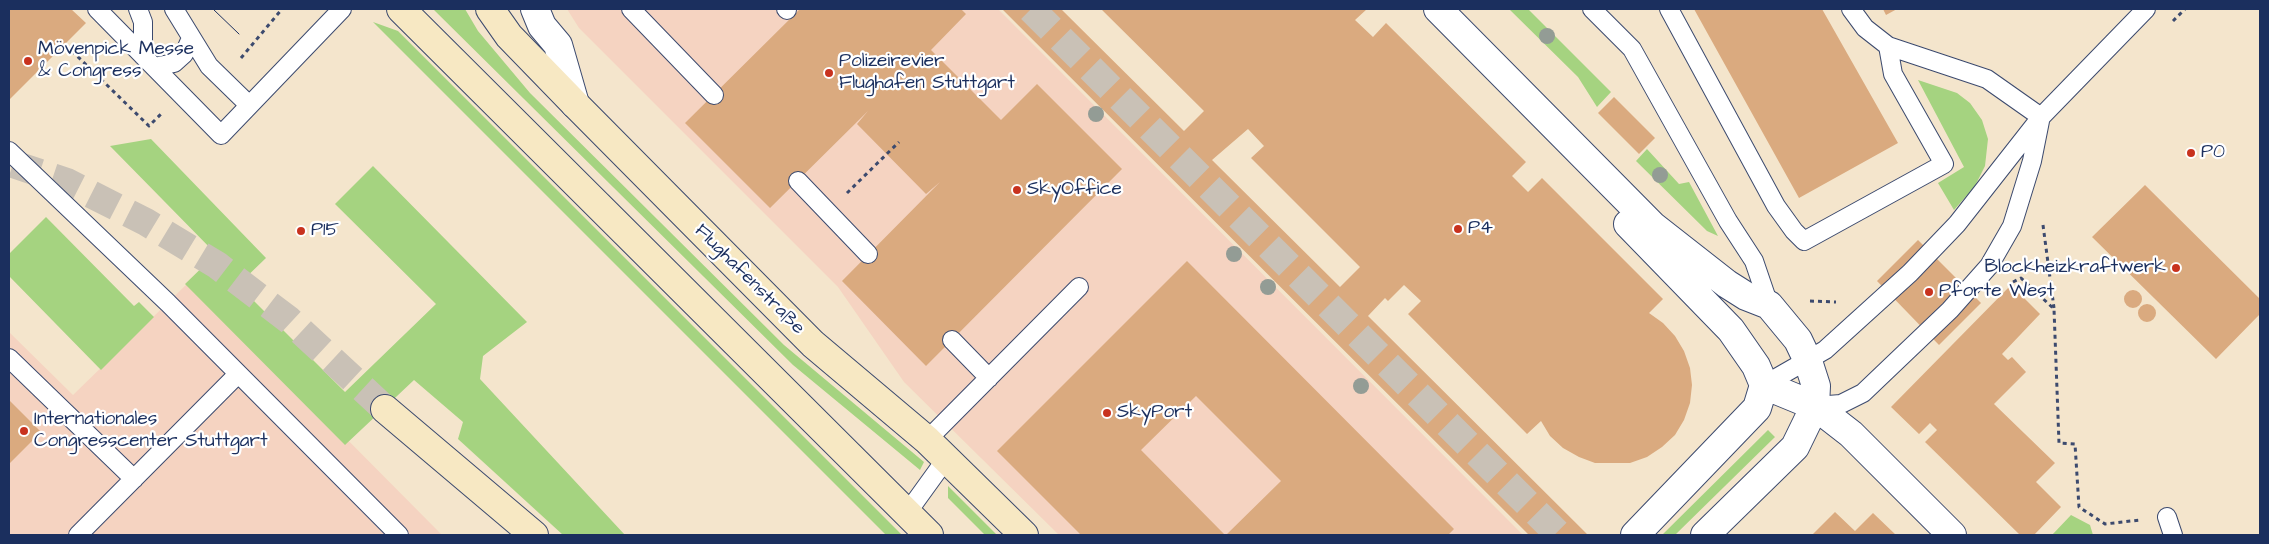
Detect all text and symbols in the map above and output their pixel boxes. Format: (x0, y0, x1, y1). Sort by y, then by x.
place label: Mövenpick Messe & Congress (38, 39, 194, 83)
place label: Polizeirevier Flughafen Stuttgart (839, 51, 1015, 95)
marker: Mövenpick Messe & Congress (22, 55, 34, 67)
marker: Polizeirevier Flughafen Stuttgart (823, 67, 835, 79)
place label: P0 (2201, 142, 2225, 164)
marker: P0 (2185, 147, 2197, 159)
place label: SkyOffice (1027, 179, 1122, 201)
marker: SkyOffice (1011, 184, 1023, 196)
place label: P4 (1468, 218, 1493, 240)
place label: P15 (311, 220, 339, 242)
street label: Flughafenstraße (689, 220, 809, 340)
marker: P4 (1452, 223, 1464, 235)
marker: P15 (295, 225, 307, 237)
place label: Blockheizkraftwerk (1985, 257, 2166, 279)
marker: Blockheizkraftwerk (2170, 262, 2182, 274)
place label: Pforte West (1939, 281, 2055, 303)
marker: Pforte West (1923, 286, 1935, 298)
place label: SkyPort (1117, 402, 1192, 424)
marker: SkyPort (1101, 407, 1113, 419)
place label: Internationales Congresscenter Stuttgart (34, 409, 268, 453)
marker: Internationales Congresscenter Stuttgart (18, 425, 30, 437)

